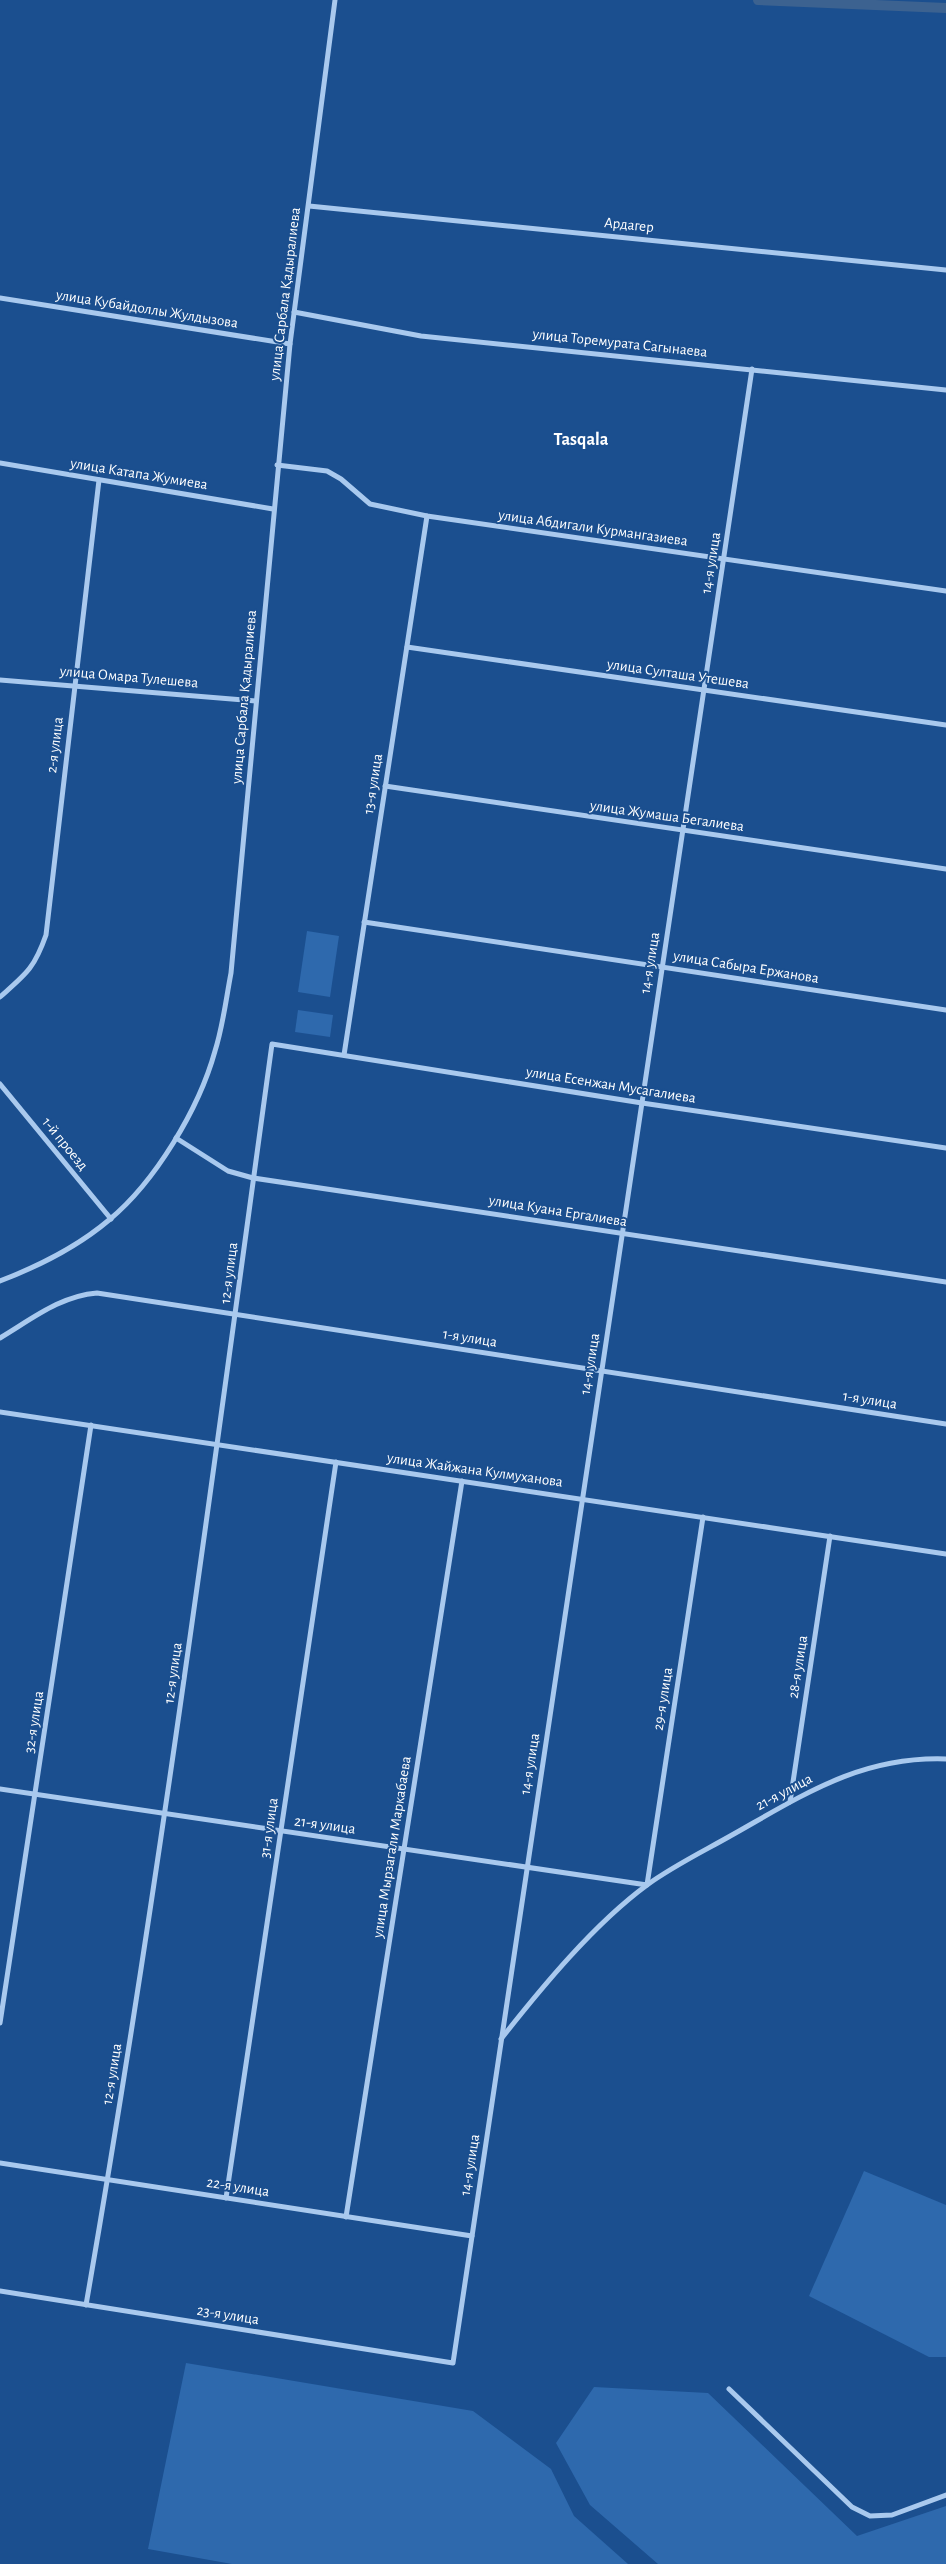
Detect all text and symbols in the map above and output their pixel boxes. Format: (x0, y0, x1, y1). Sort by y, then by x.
street label: улица Сарбала Қадыралиева (267, 206, 303, 383)
street label: Ардагер (604, 215, 655, 235)
street label: улица Кубайдоллы Жулдызова (54, 287, 239, 331)
street label: улица Торемурата Сагынаева (531, 326, 708, 360)
district label: Tasqala (554, 431, 609, 449)
street label: улица Катапа Жумиева (68, 456, 209, 492)
street label: улица Абдигали Курмангазиева (496, 507, 689, 549)
street label: 14-я улица (699, 531, 723, 595)
street label: улица Сарбала Қадыралиева (229, 609, 259, 786)
street label: улица Султаша Утешева (605, 656, 750, 691)
street label: улица Омара Тулешева (58, 663, 199, 691)
street label: 2-я улица (44, 716, 66, 774)
street label: 13-я улица (361, 753, 385, 815)
street label: улица Жумаша Бегалиева (588, 798, 745, 834)
street label: 14-я улица (638, 931, 662, 995)
street label: улица Сабыра Ержанова (671, 948, 820, 986)
street label: улица Есенжан Мусагалиева (524, 1064, 697, 1106)
street label: 1-й проезд (39, 1115, 91, 1173)
street label: улица Куана Ергалиева (487, 1193, 628, 1229)
street label: 12-я улица (218, 1241, 240, 1304)
street label: 1-я улица (442, 1326, 498, 1350)
street label: 14-я улица (578, 1332, 602, 1396)
street label: 1-я улица (842, 1388, 898, 1412)
street label: улица Жайжана Кулмуханова (385, 1450, 564, 1490)
street label: 28-я улица (786, 1634, 810, 1700)
street label: 12-я улица (161, 1641, 185, 1705)
street label: 29-я улица (651, 1666, 675, 1732)
street label: 32-я улица (22, 1690, 46, 1754)
street label: 14-я улица (518, 1732, 542, 1796)
street label: улица Мырзагали Маркабаева (370, 1755, 414, 1940)
street label: 21-я улица (753, 1771, 815, 1813)
street label: 31-я улица (257, 1797, 281, 1859)
street label: 21-я улица (293, 1813, 357, 1837)
street label: 12-я улица (100, 2042, 124, 2106)
street label: 14-я улица (458, 2133, 482, 2197)
street label: 22-я улица (206, 2175, 271, 2199)
street label: 23-я улица (196, 2303, 260, 2327)

